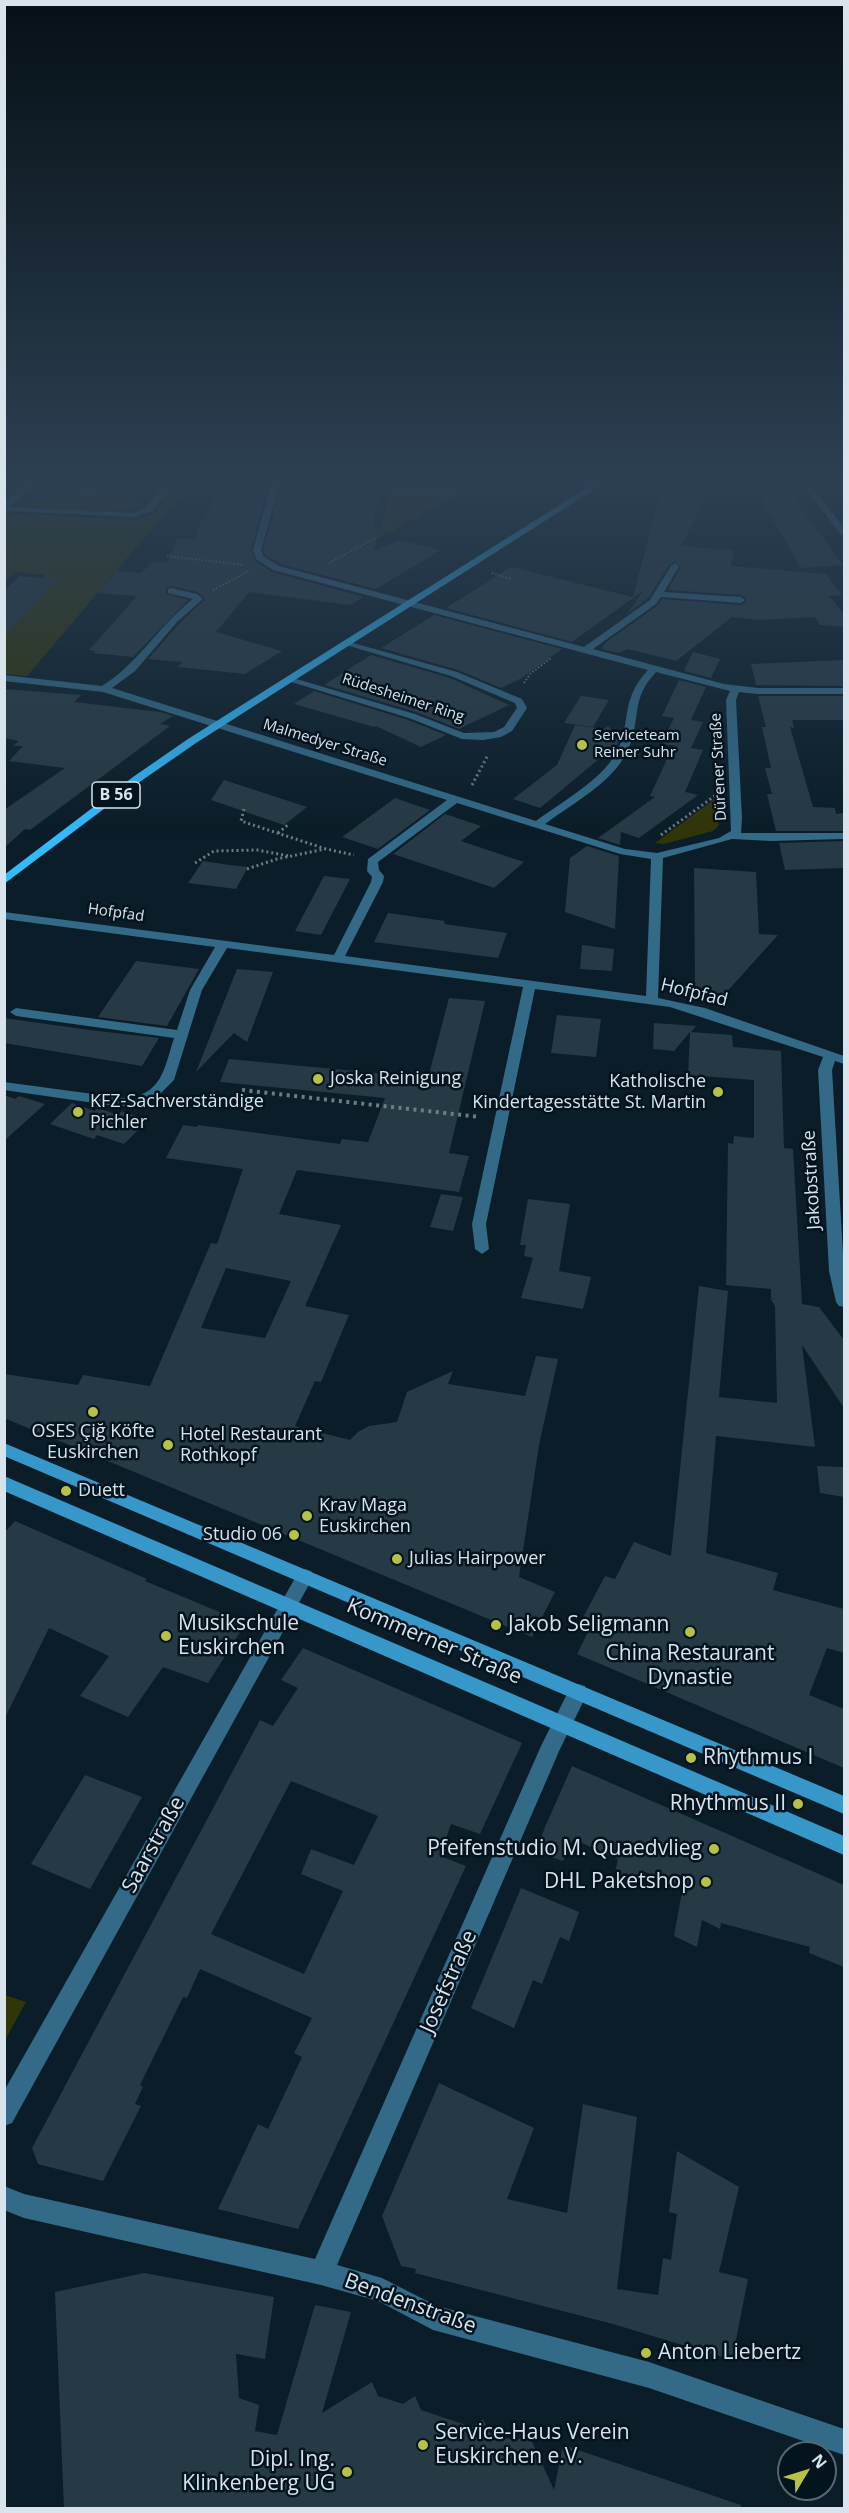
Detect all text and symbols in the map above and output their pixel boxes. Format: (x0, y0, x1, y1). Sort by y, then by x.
street label: Rüdesheimer Ring (340, 670, 466, 726)
street label: Dürener Straße (707, 713, 731, 821)
street label: Malmedyer Straße (261, 716, 389, 770)
place label: Serviceteam Reiner Suhr (594, 727, 680, 762)
marker: Serviceteam Reiner Suhr (575, 738, 589, 752)
road number: B 56 (92, 782, 140, 808)
street label: Hofpfad (87, 900, 145, 926)
street label: Hofpfad (658, 974, 730, 1012)
place label: Joska Reinigung (330, 1068, 461, 1090)
place label: Katholische Kindertagesstätte St. Martin (472, 1071, 706, 1114)
marker: Joska Reinigung (311, 1072, 325, 1086)
marker: Katholische Kindertagesstätte St. Martin (711, 1085, 725, 1099)
place label: KFZ-Sachverständige Pichler (90, 1091, 264, 1134)
marker: KFZ-Sachverständige Pichler (71, 1105, 85, 1119)
street label: Jakobstraße (799, 1130, 825, 1230)
marker: OSES Çiğ Köfte Euskirchen (86, 1405, 100, 1419)
place label: OSES Çiğ Köfte Euskirchen (31, 1421, 155, 1464)
place label: Hotel Restaurant Rothkopf (180, 1424, 322, 1466)
marker: Hotel Restaurant Rothkopf (161, 1438, 175, 1452)
place label: Duett (78, 1480, 125, 1502)
marker: Duett (59, 1484, 73, 1498)
place label: Krav Maga Euskirchen (319, 1495, 411, 1538)
marker: Krav Maga Euskirchen (300, 1509, 314, 1523)
place label: Studio 06 (203, 1524, 282, 1546)
marker: Studio 06 (287, 1528, 301, 1542)
place label: Julias Hairpower (409, 1548, 546, 1570)
marker: Julias Hairpower (390, 1552, 404, 1566)
street label: Kommerner Straße (343, 1594, 525, 1690)
place label: Musikschule Euskirchen (178, 1611, 299, 1661)
place label: Jakob Seligmann (508, 1612, 669, 1638)
marker: Jakob Seligmann (489, 1618, 503, 1632)
marker: China Restaurant Dynastie (683, 1625, 697, 1639)
marker: Musikschule Euskirchen (159, 1629, 173, 1643)
place label: China Restaurant Dynastie (606, 1641, 774, 1691)
place label: Rhythmus I (703, 1745, 813, 1771)
marker: Rhythmus I (684, 1751, 698, 1765)
place label: Rhythmus II (670, 1791, 786, 1817)
street label: Saarstraße (117, 1793, 191, 1897)
marker: Rhythmus II (791, 1797, 805, 1811)
place label: Pfeifenstudio M. Quaedvlieg (427, 1836, 702, 1862)
marker: Pfeifenstudio M. Quaedvlieg (707, 1842, 721, 1856)
place label: DHL Paketshop (544, 1869, 694, 1895)
marker: DHL Paketshop (699, 1875, 713, 1889)
street label: Josefstraße (415, 1927, 483, 2037)
street label: Bendenstraße (341, 2268, 479, 2340)
place label: Anton Liebertz (658, 2340, 801, 2366)
marker: Anton Liebertz (639, 2346, 653, 2360)
place label: Service-Haus Verein Euskirchen e.V. (435, 2420, 630, 2470)
marker: Service-Haus Verein Euskirchen e.V. (416, 2438, 430, 2452)
north arrow (777, 2441, 837, 2501)
place label: Dipl. Ing. Klinkenberg UG (182, 2447, 335, 2497)
text: N (807, 2449, 832, 2473)
marker: Dipl. Ing. Klinkenberg UG (340, 2465, 354, 2479)

